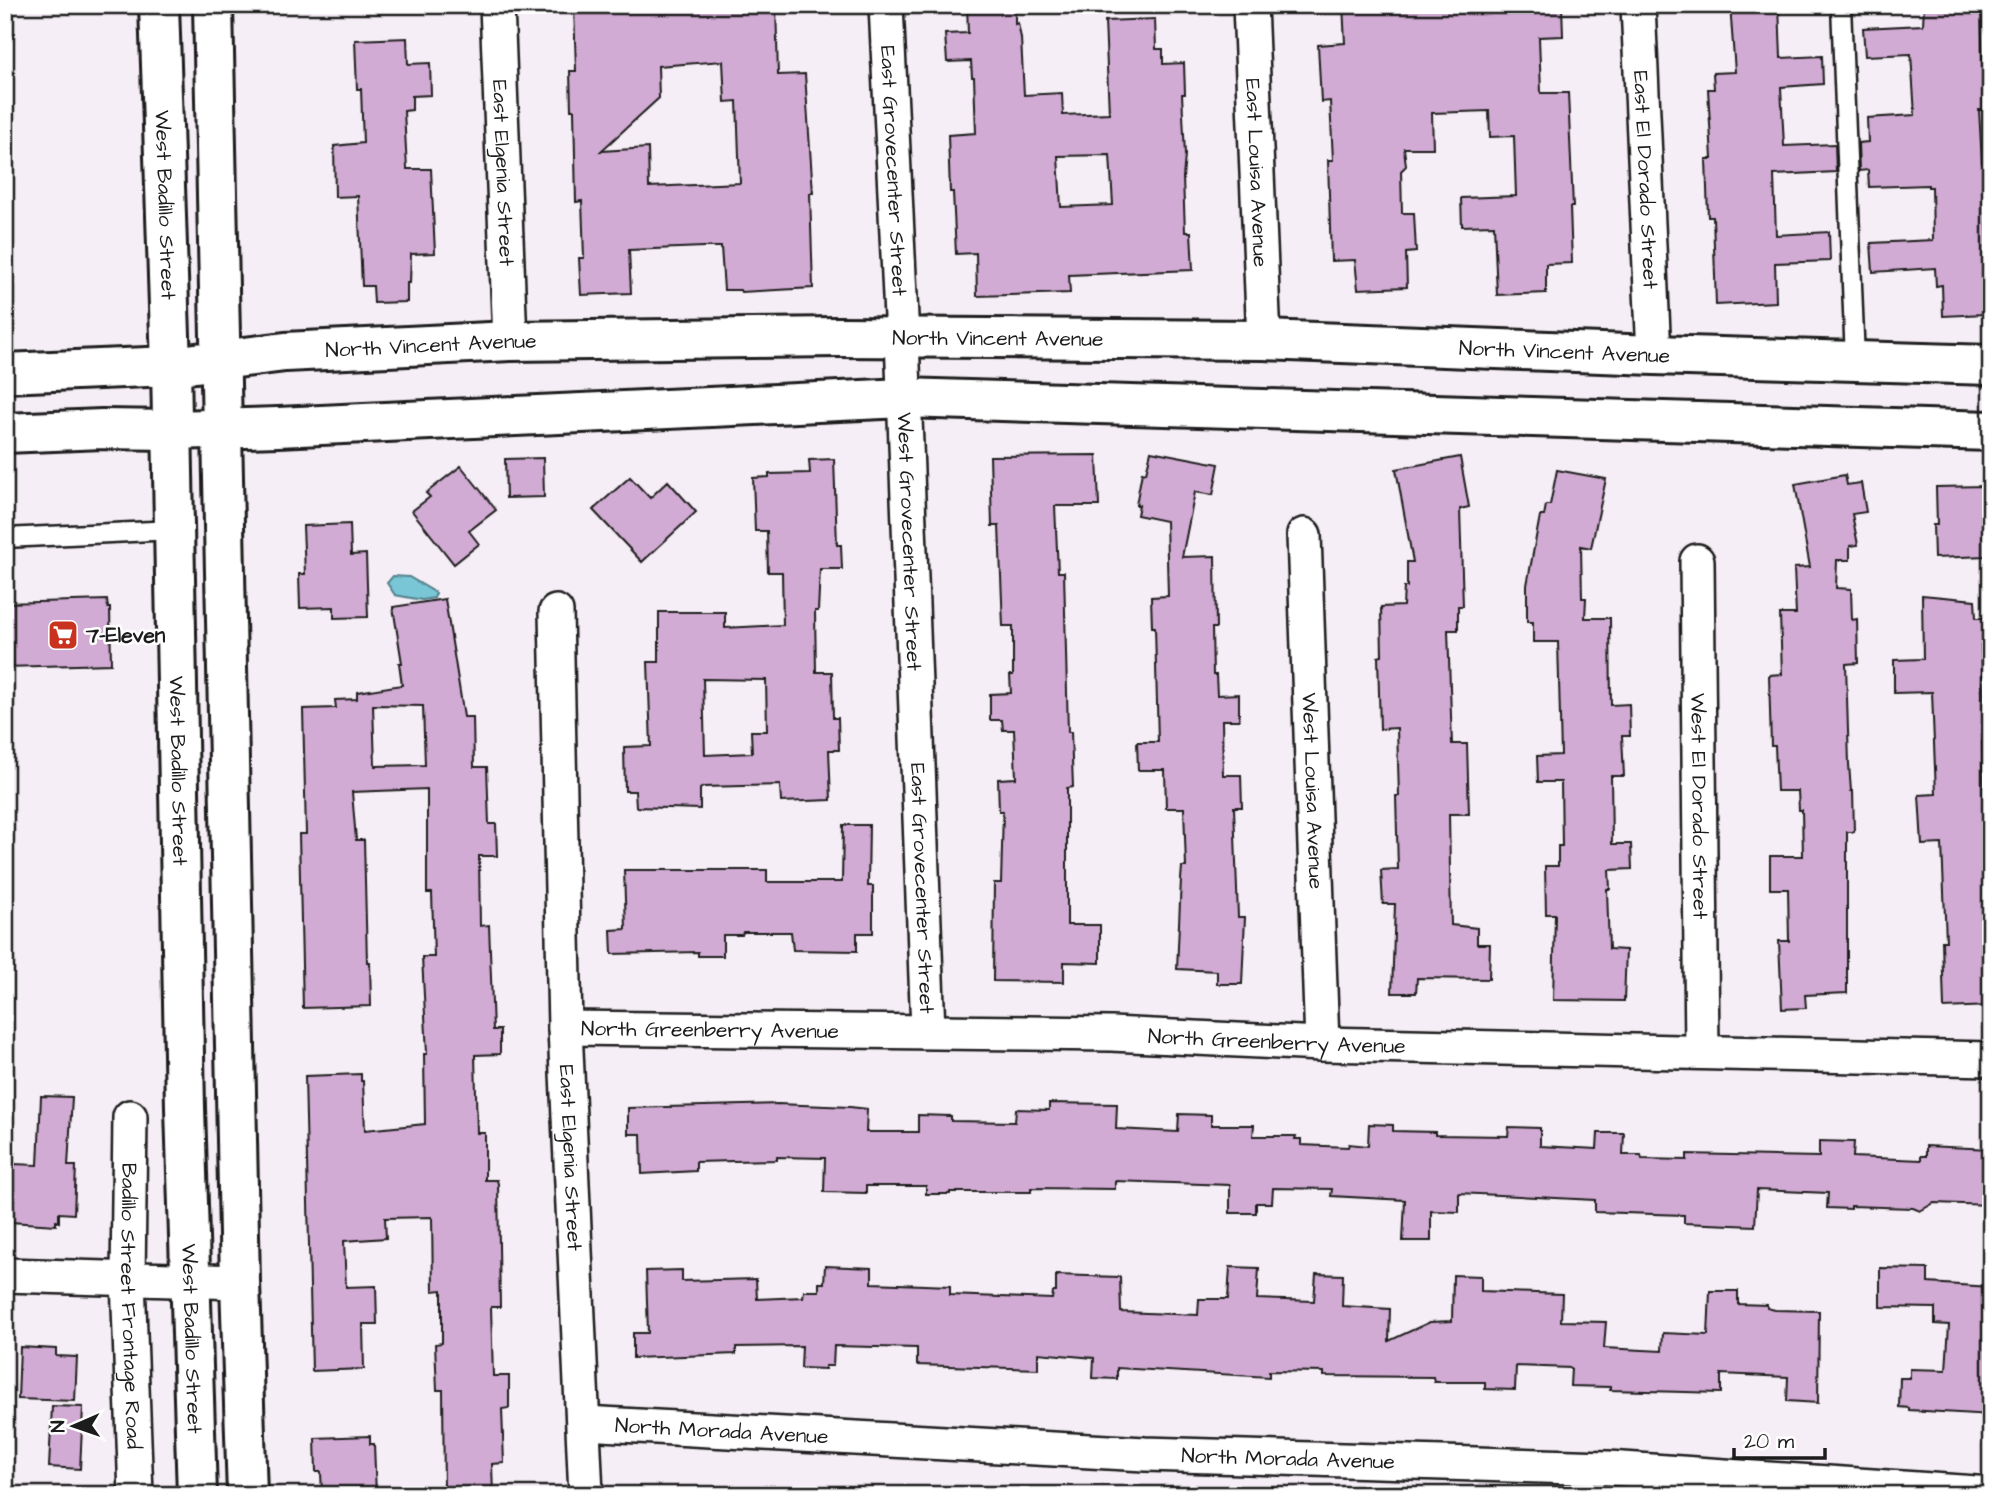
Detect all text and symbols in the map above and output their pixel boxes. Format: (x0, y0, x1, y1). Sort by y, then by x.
street label: East Grovecenter Street (873, 45, 914, 297)
street label: East El Dorado Street (1627, 70, 1665, 290)
street label: East Louisa Avenue (1239, 78, 1275, 268)
street label: East Elgenia Street (485, 79, 522, 267)
street label: West Badillo Street (148, 110, 183, 301)
street label: North Vincent Avenue (892, 323, 1104, 353)
street label: North Vincent Avenue (325, 326, 537, 365)
street label: North Vincent Avenue (1459, 333, 1671, 370)
street label: West Grovecenter Street (890, 412, 929, 672)
supermarket icon: 7-Eleven (46, 618, 80, 652)
place label: 7-Eleven (85, 621, 166, 650)
street label: West Badillo Street (162, 676, 195, 866)
street label: West Louisa Avenue (1295, 692, 1331, 890)
street label: West El Dorado Street (1684, 693, 1715, 920)
street label: East Grovecenter Street (903, 762, 942, 1015)
street label: North Greenberry Avenue (581, 1014, 839, 1047)
street label: North Greenberry Avenue (1147, 1021, 1406, 1061)
street label: East Elgenia Street (552, 1064, 590, 1252)
street label: Badillo Street Frontage Road (113, 1163, 149, 1450)
street label: West Badillo Street (175, 1243, 210, 1434)
north arrow (38, 1392, 108, 1462)
street label: North Morada Avenue (614, 1410, 829, 1451)
scale bar (1734, 1416, 1825, 1460)
text: N (45, 1420, 72, 1433)
text: 20 m (1744, 1427, 1795, 1456)
street label: North Morada Avenue (1181, 1441, 1395, 1476)

